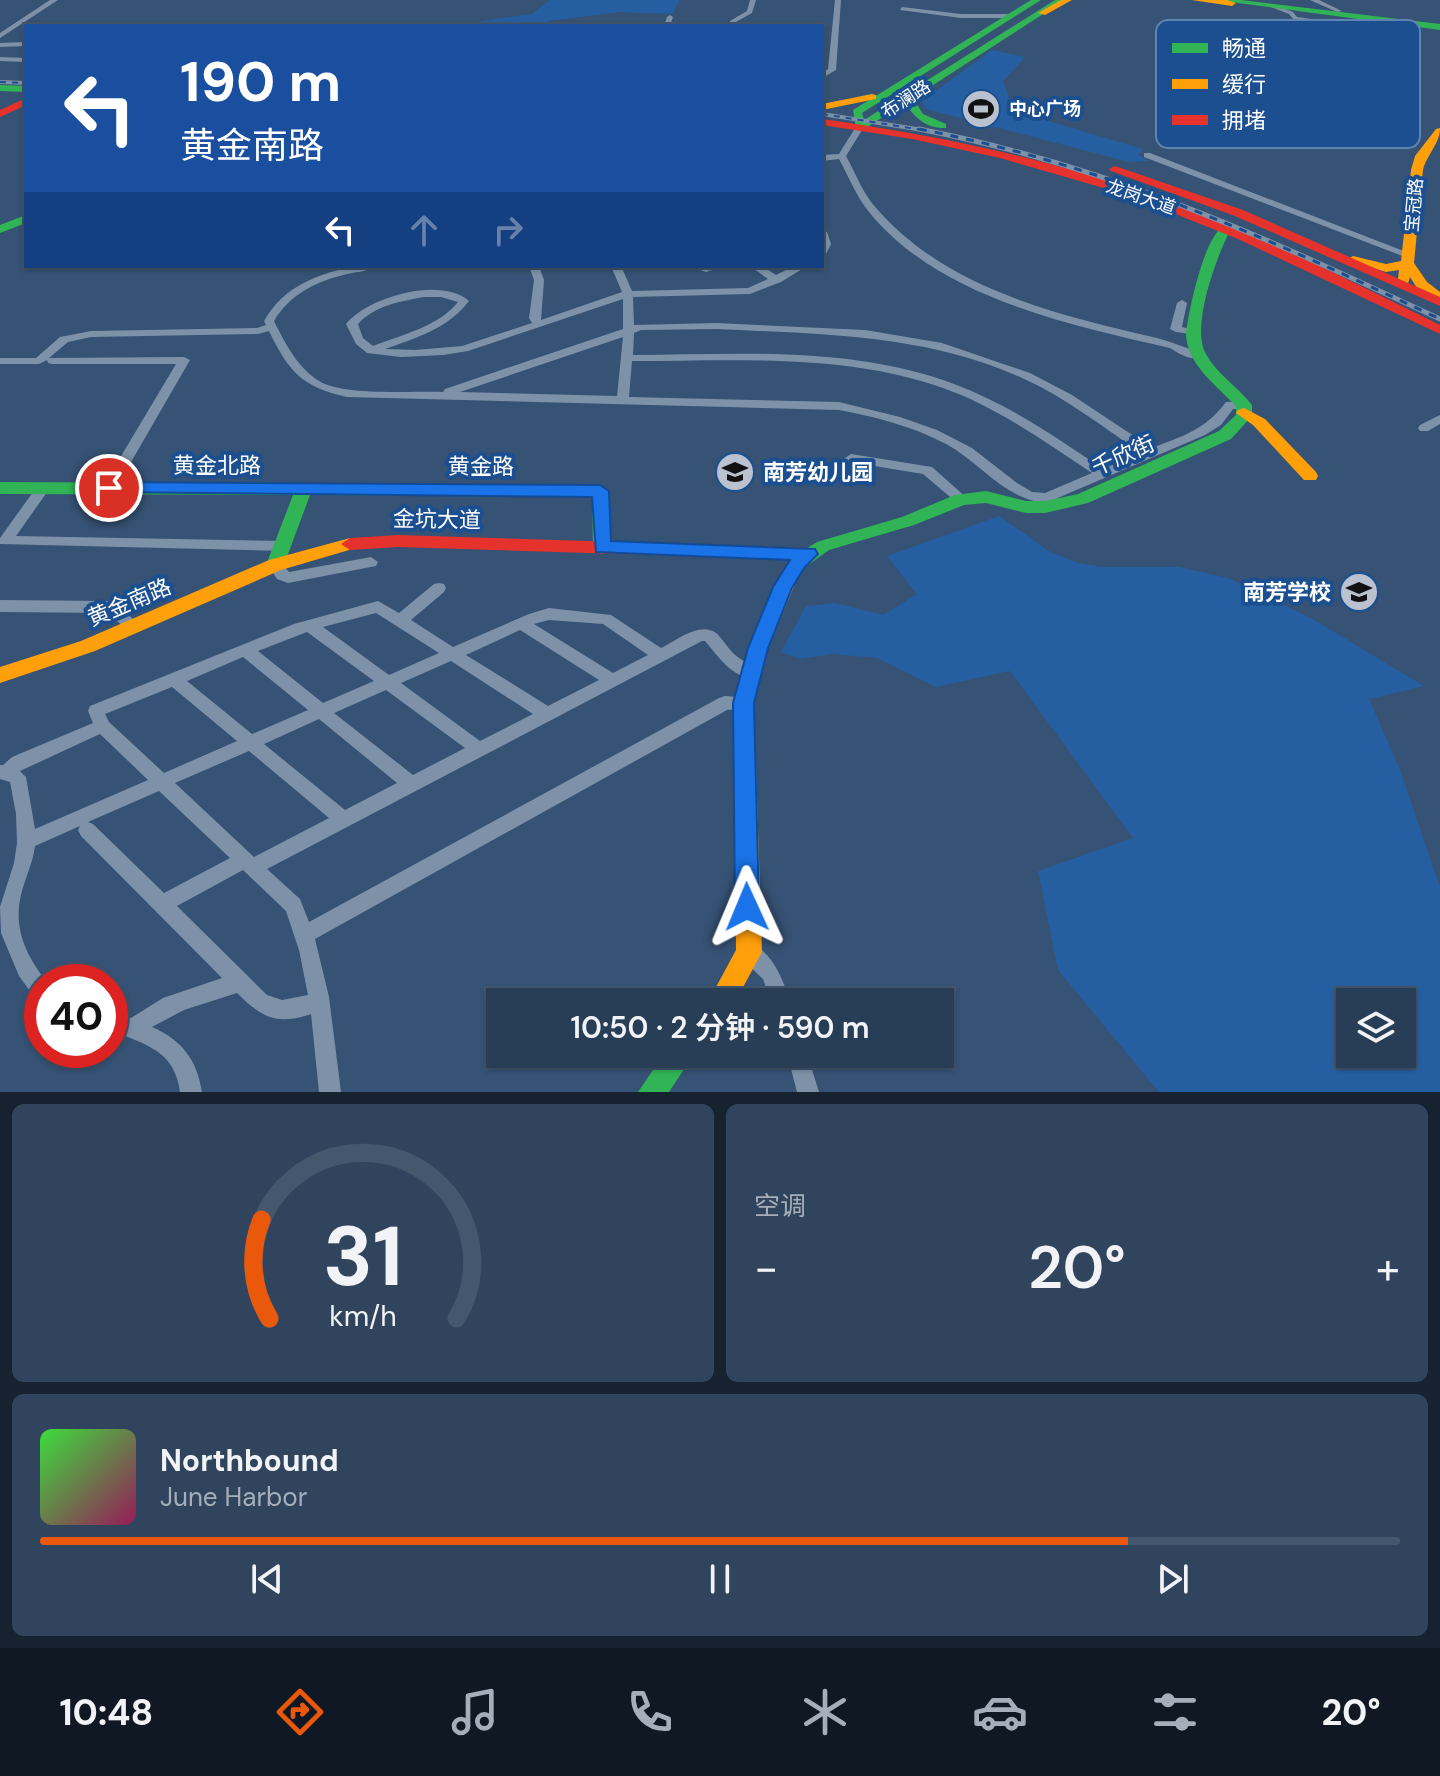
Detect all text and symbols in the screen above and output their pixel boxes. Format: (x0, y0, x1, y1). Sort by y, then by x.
legend (1156, 20, 1420, 148)
text: 畅通 (1222, 34, 1266, 63)
text: 190 m (180, 45, 341, 118)
icon: left (48, 56, 152, 160)
text: 缓行 (1222, 70, 1266, 99)
street label: 布澜路 (877, 74, 935, 124)
sports icon: 中心广场 (960, 88, 1002, 130)
place label: 中心广场 (1009, 97, 1081, 121)
text: 拥堵 (1222, 106, 1266, 135)
text: 黄金南路 (180, 122, 324, 169)
street label: 龙岗大道 (1103, 174, 1179, 220)
street label: 宝冠路 (1400, 177, 1428, 233)
icon: left (318, 208, 362, 252)
icon: ahead (402, 208, 446, 252)
icon: right (486, 208, 530, 252)
street label: 千欣街 (1087, 429, 1159, 482)
street label: 黄金北路 (173, 451, 261, 480)
school or university icon: 南芳幼儿园 (714, 451, 756, 493)
street label: 黄金路 (448, 452, 514, 481)
pin (75, 454, 143, 522)
place label: 南芳幼儿园 (763, 458, 873, 487)
icon: arrive (87, 466, 131, 510)
street label: 金坑大道 (393, 504, 481, 535)
school or university icon: 南芳学校 (1338, 571, 1380, 613)
street label: 黄金南路 (83, 572, 175, 633)
place label: 南芳学校 (1243, 578, 1331, 607)
position arrow (705, 865, 789, 949)
speed limit sign: 40 (24, 964, 128, 1068)
map controls (1336, 988, 1416, 1068)
button: layers (1336, 988, 1416, 1068)
text: 10:50 · 2 分钟 · 590 m (571, 1008, 869, 1047)
text: 空调 (754, 1189, 806, 1223)
text: 31 (323, 1202, 403, 1311)
text: 20° (1028, 1228, 1126, 1307)
text: − (754, 1239, 778, 1297)
text: + (1376, 1239, 1400, 1297)
text: km/h (329, 1298, 397, 1335)
text: Northbound (160, 1441, 339, 1480)
text: June Harbor (160, 1480, 307, 1514)
icon: previous (245, 1557, 289, 1601)
icon: pause (698, 1557, 742, 1601)
icon: next (1151, 1557, 1195, 1601)
icon: directions (272, 1684, 328, 1740)
icon: music (447, 1684, 503, 1740)
icon: phone (622, 1684, 678, 1740)
icon: climate (797, 1684, 853, 1740)
icon: car (972, 1684, 1028, 1740)
icon: filters (1147, 1684, 1203, 1740)
text: 10:48 (59, 1689, 153, 1736)
text: 20° (1321, 1689, 1381, 1736)

